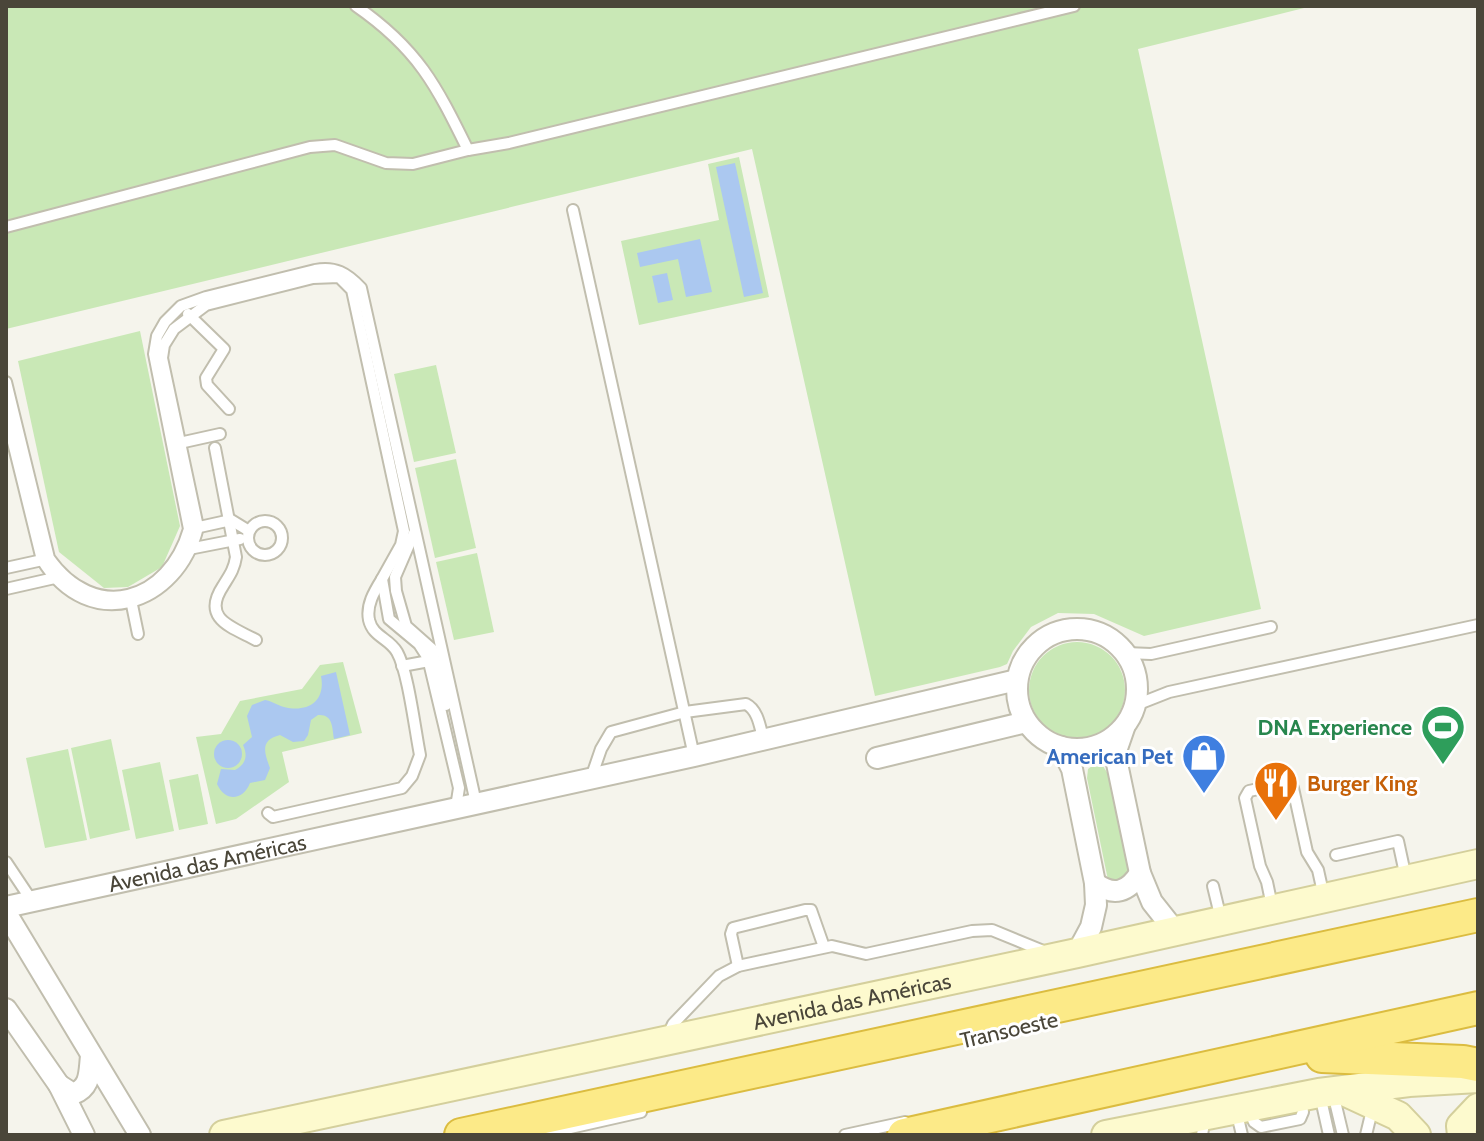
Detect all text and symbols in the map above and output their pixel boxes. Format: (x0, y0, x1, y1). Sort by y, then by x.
sports icon: DNA Experience (1419, 703, 1467, 766)
place label: DNA Experience (1257, 714, 1412, 741)
shop icon: American Pet (1180, 732, 1228, 795)
place label: American Pet (1046, 743, 1173, 770)
restaurant icon: Burger King (1252, 759, 1300, 822)
place label: Burger King (1307, 770, 1417, 797)
street label: Avenida das Américas (106, 828, 309, 898)
street label: Avenida das Américas (750, 967, 953, 1035)
street label: Transoeste (957, 1006, 1061, 1054)

